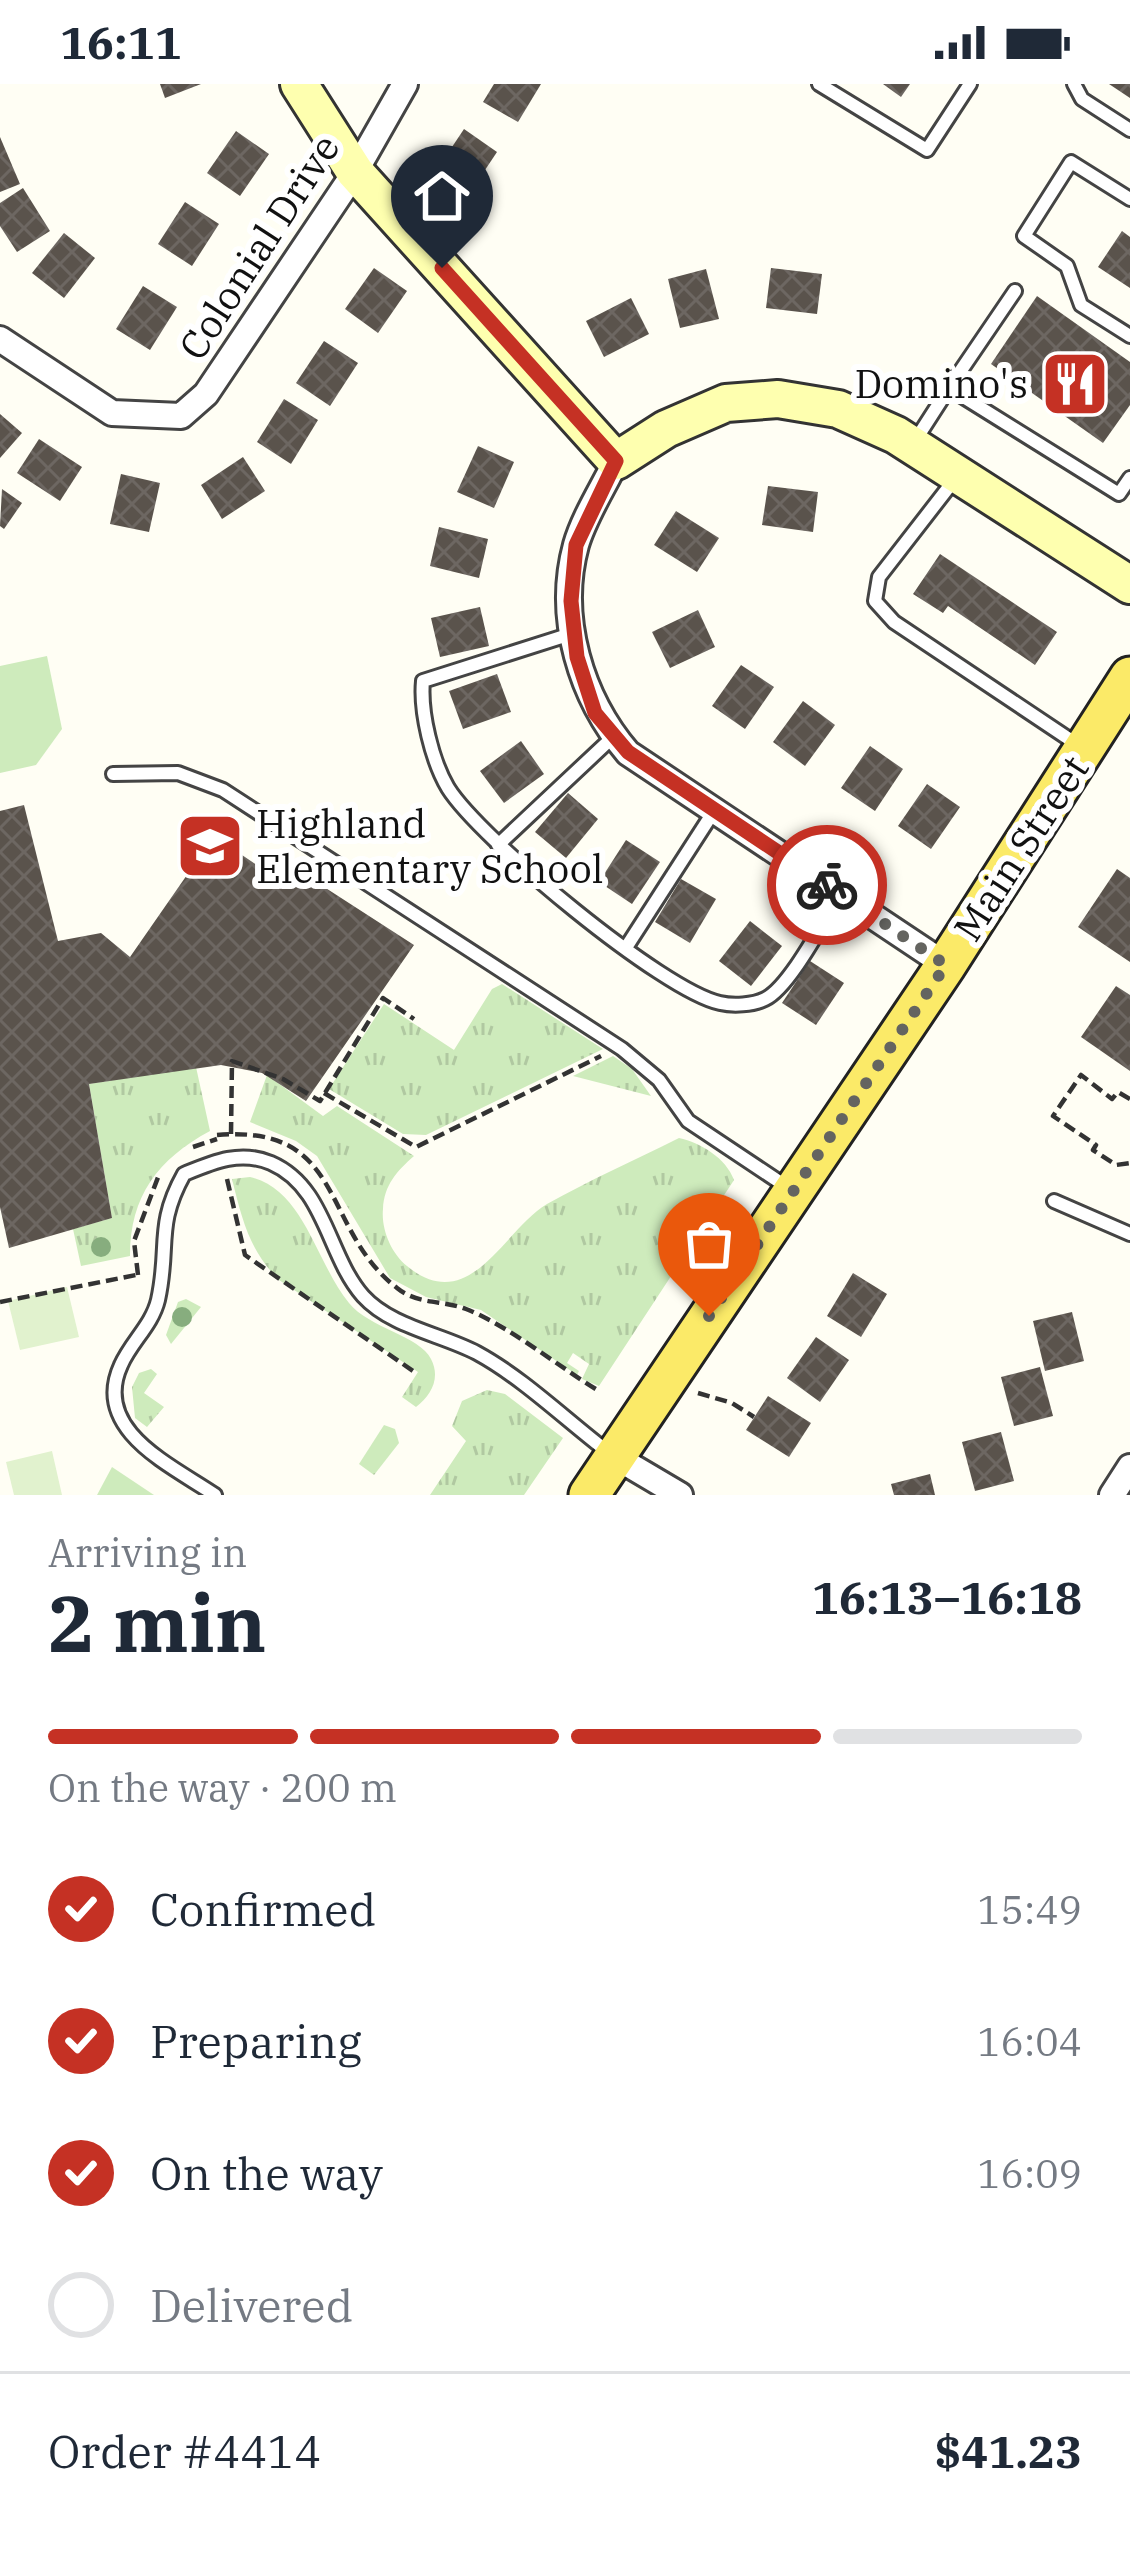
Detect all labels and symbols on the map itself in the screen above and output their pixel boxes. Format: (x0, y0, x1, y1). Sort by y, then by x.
street label: Colonial Drive (167, 125, 350, 369)
pin (391, 145, 493, 268)
restaurant icon: Domino's (1040, 349, 1110, 419)
place label: Domino's (854, 358, 1028, 409)
street label: Main Street (942, 745, 1099, 950)
place label: Highland Elementary School (256, 798, 603, 894)
school or university icon: Highland Elementary School (175, 811, 245, 881)
courier (767, 825, 887, 945)
pin (658, 1193, 760, 1316)

